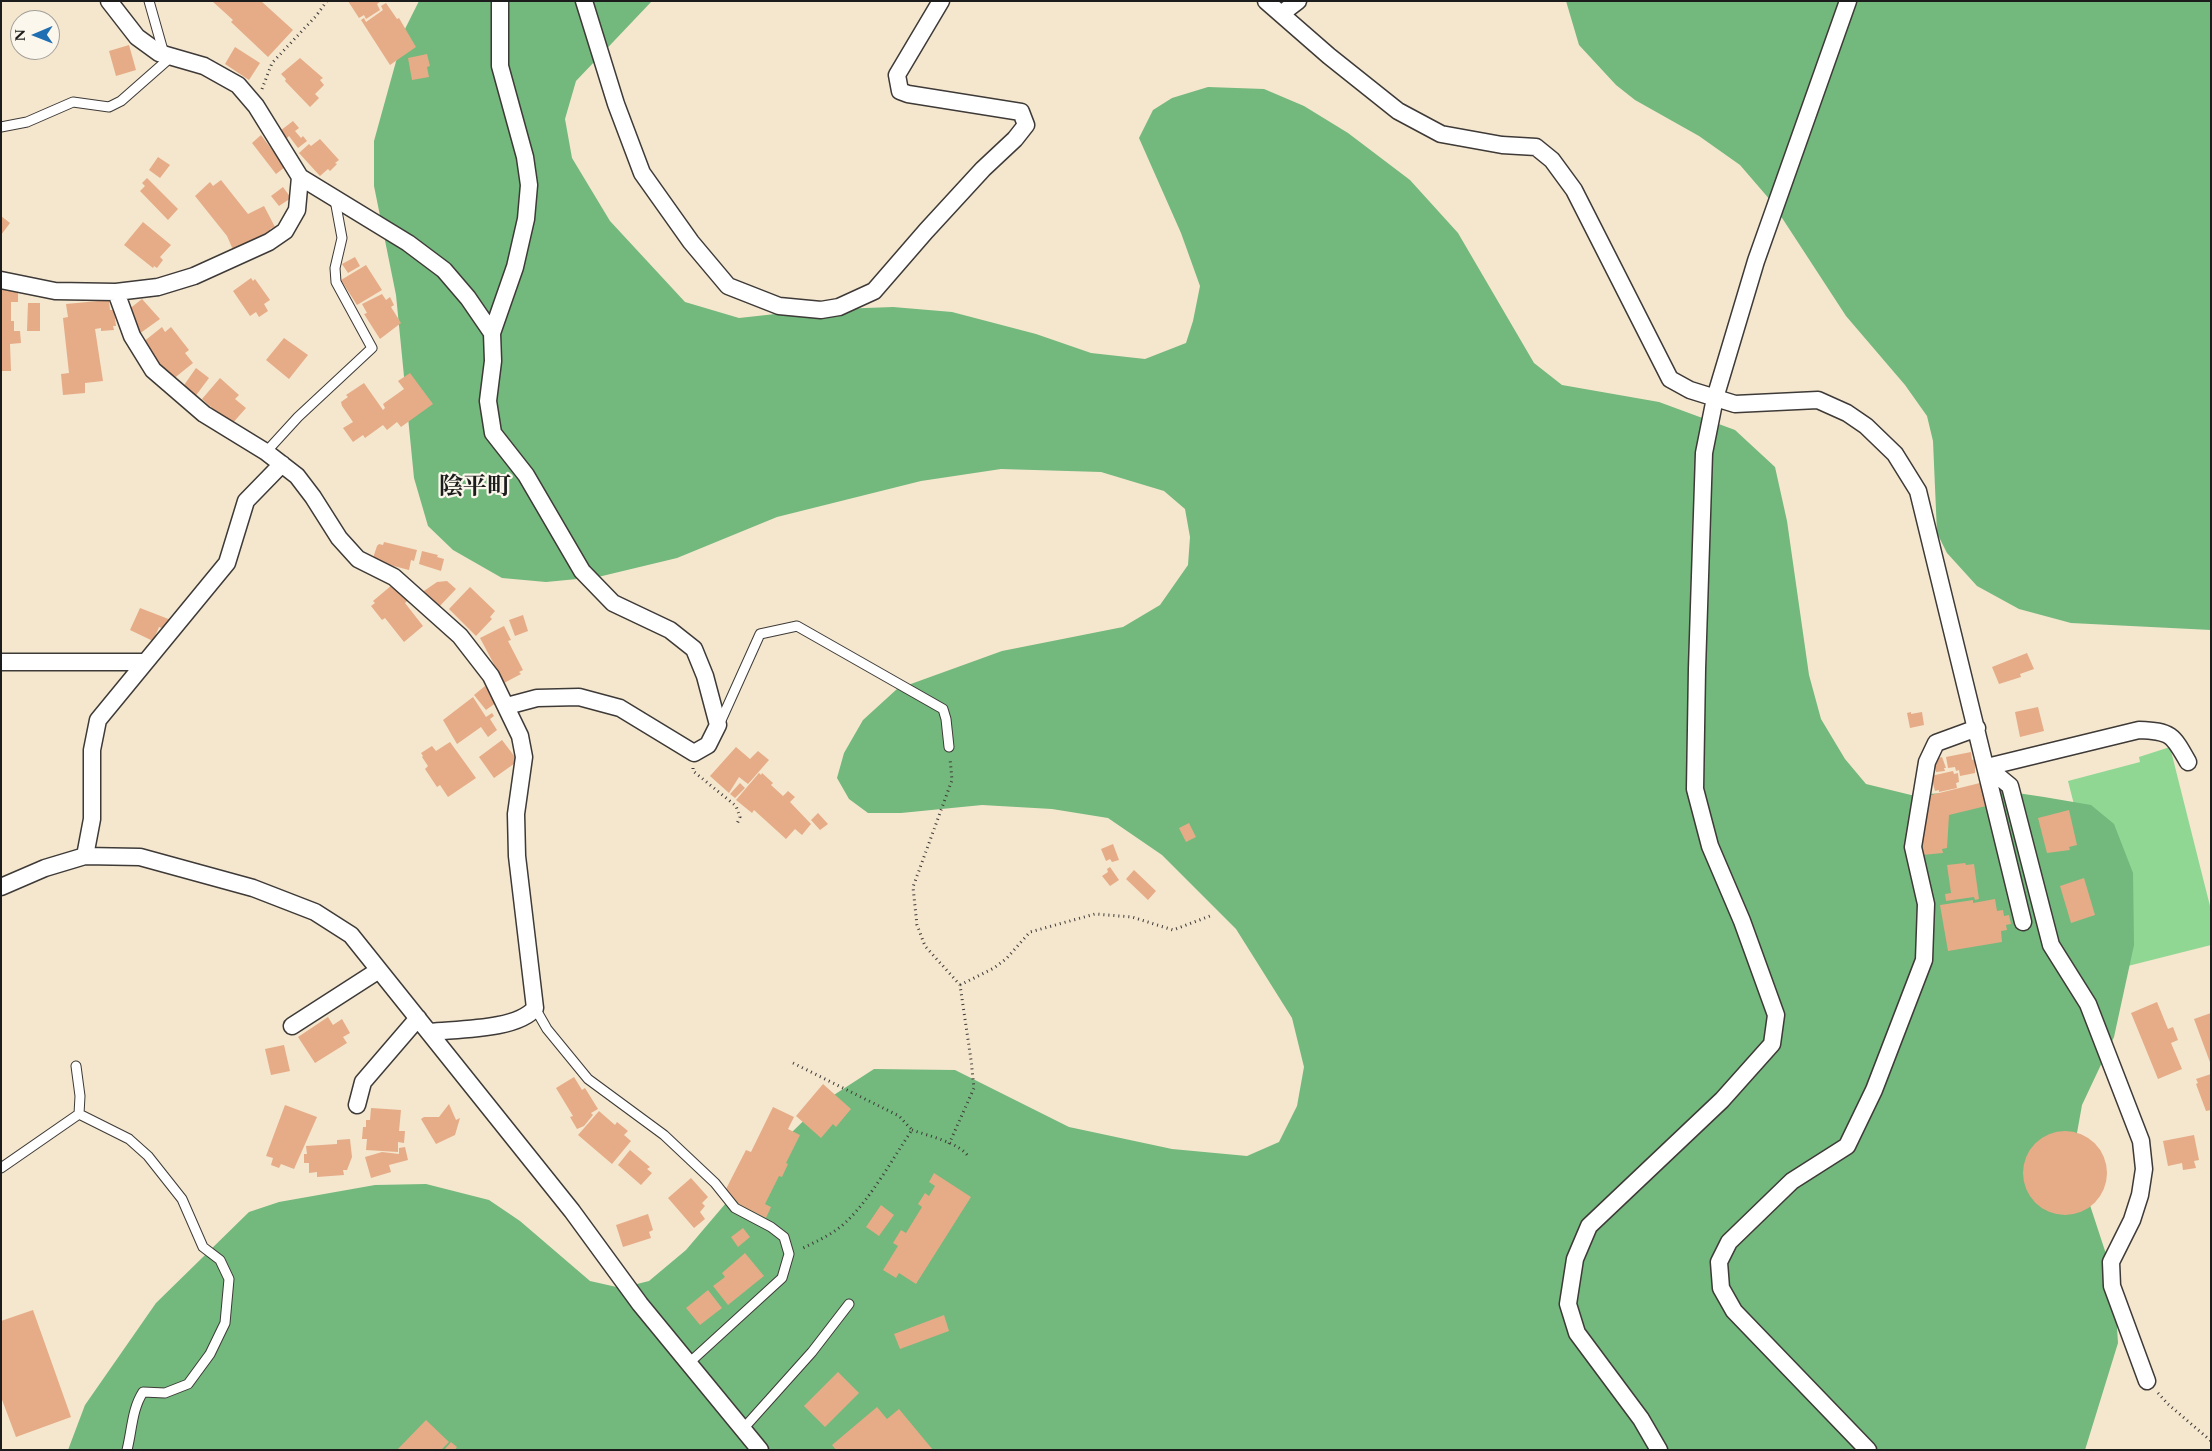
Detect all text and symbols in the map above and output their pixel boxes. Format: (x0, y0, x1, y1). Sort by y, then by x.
north arrow (10, 10, 60, 60)
text: N (11, 29, 30, 41)
district label: 陰平町 (439, 474, 511, 502)

